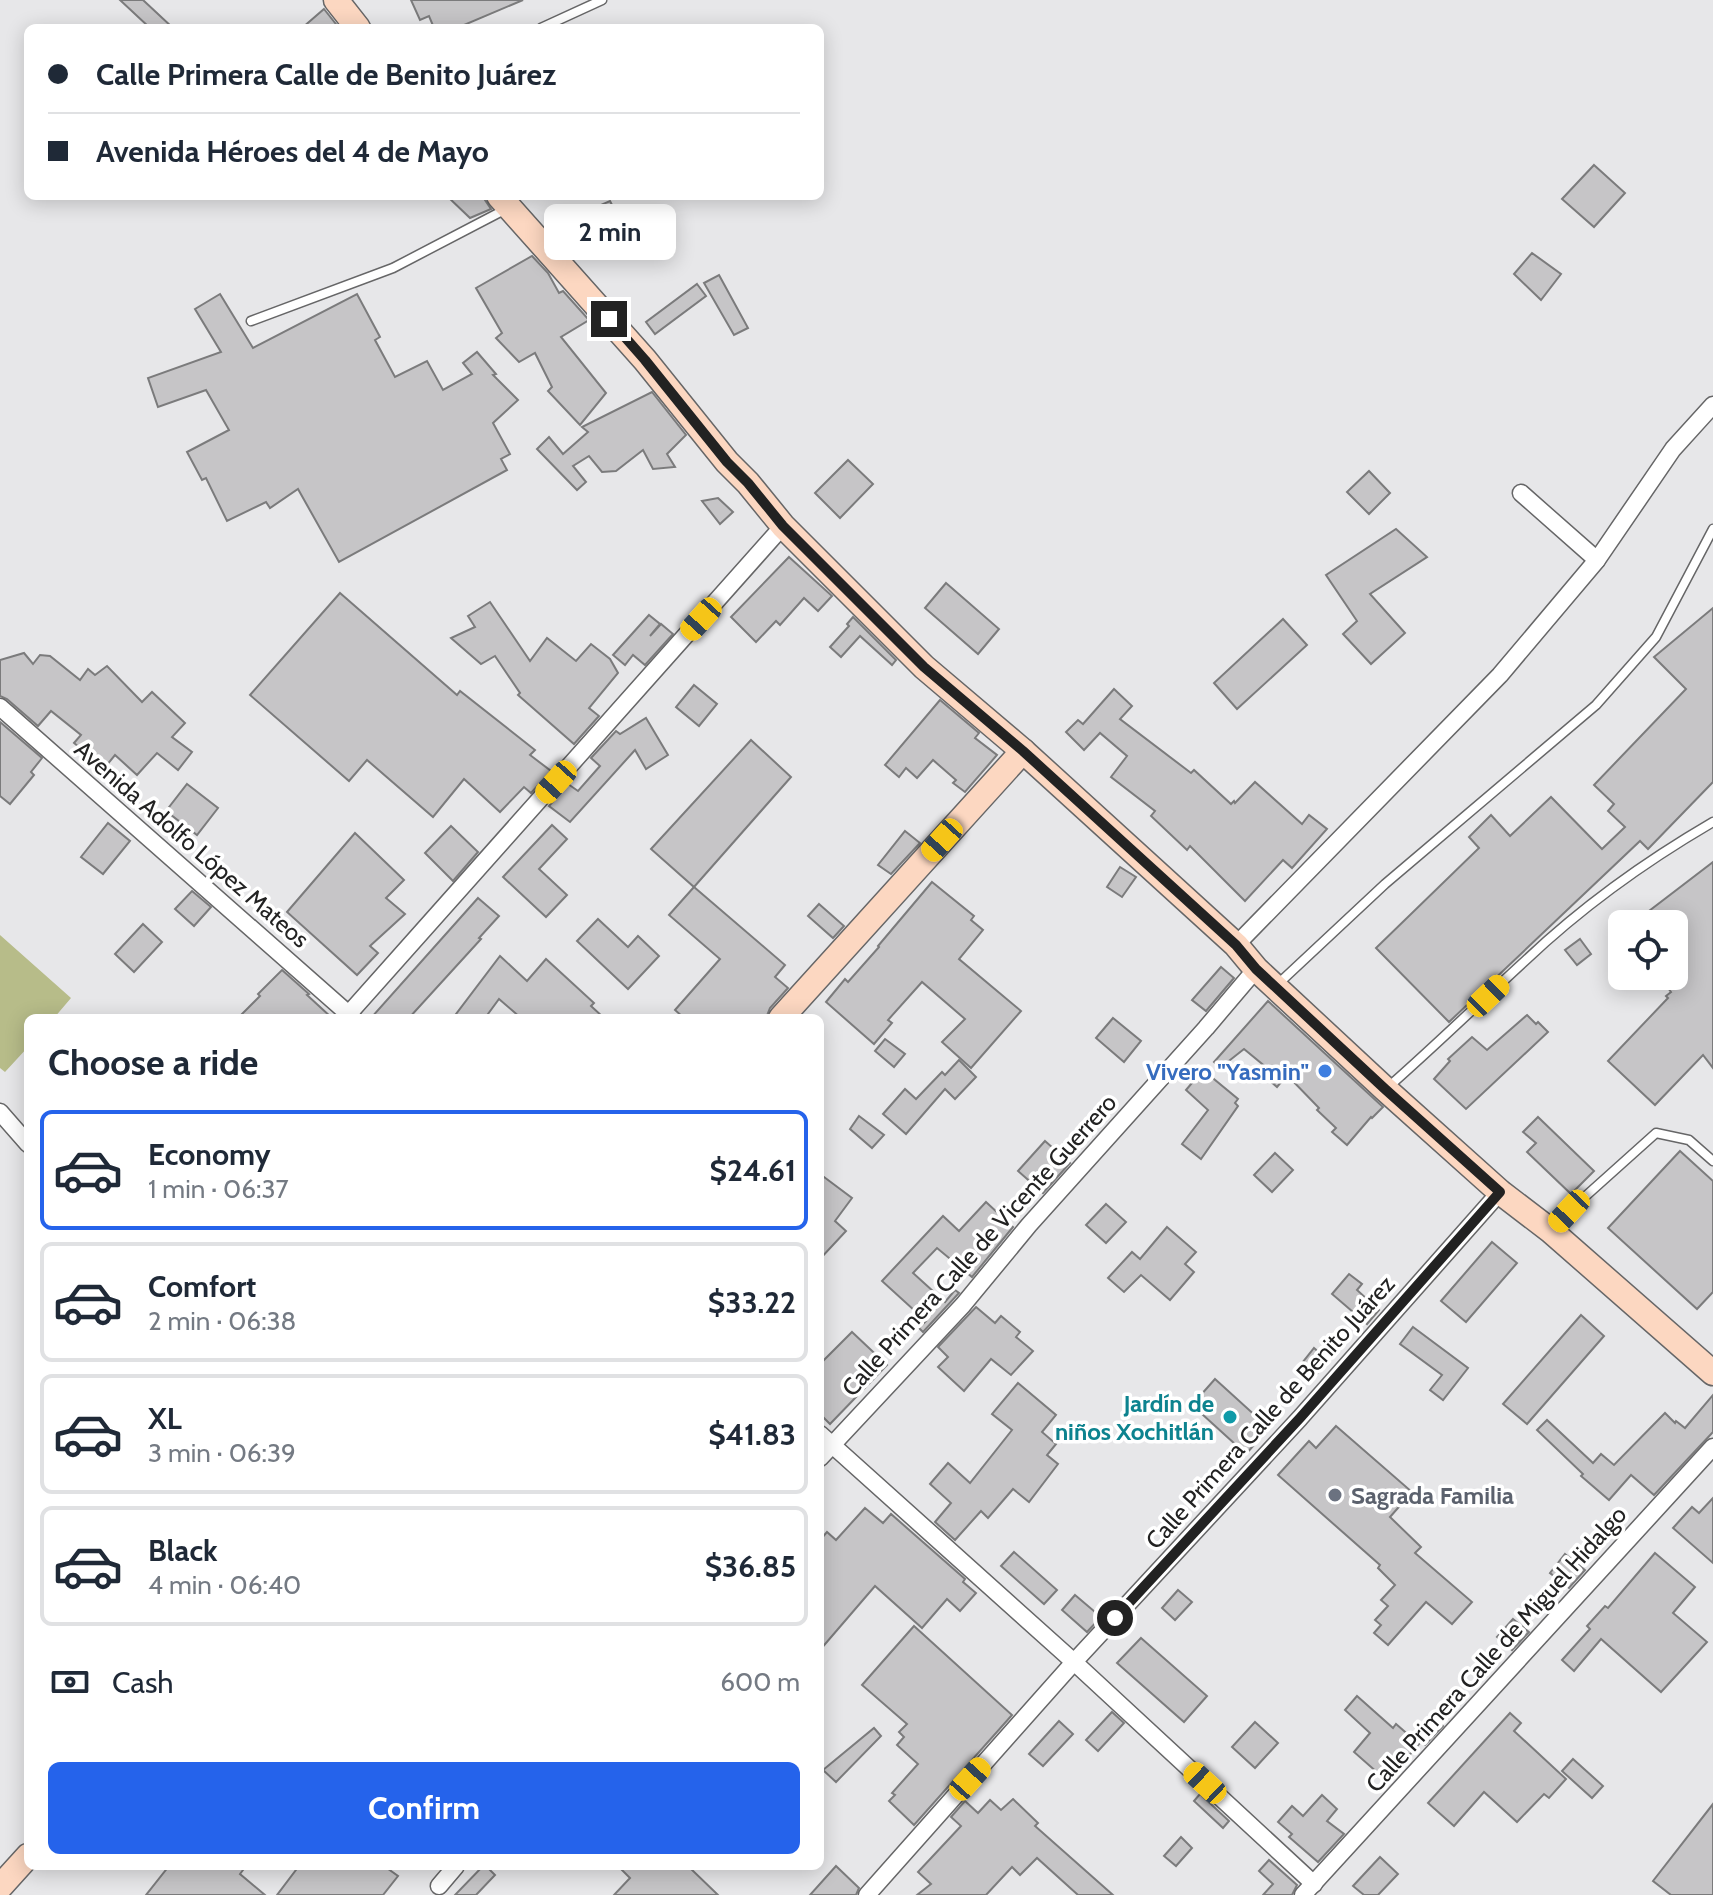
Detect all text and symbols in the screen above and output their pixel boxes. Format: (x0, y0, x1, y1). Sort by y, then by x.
text: Calle Primera Calle de Benito Juárez (96, 56, 556, 93)
text: Avenida Héroes del 4 de Mayo (96, 133, 489, 170)
callout: 2 min (543, 203, 675, 259)
text: 2 min (579, 216, 641, 248)
route end (591, 301, 627, 337)
car (676, 593, 726, 645)
street label: Avenida Adolfo López Mateos (69, 734, 315, 954)
car (531, 756, 581, 808)
car (917, 814, 967, 866)
map controls (1608, 910, 1688, 990)
button: locate (1608, 910, 1688, 990)
car (1462, 971, 1514, 1021)
text: Choose a ride (48, 1040, 258, 1084)
place label: Vivero "Yasmin" (1146, 1057, 1309, 1086)
marker: Vivero "Yasmin" (1316, 1062, 1334, 1080)
street label: Calle Primera Calle de Vicente Guerrero (836, 1088, 1122, 1402)
icon: car (52, 1134, 124, 1206)
text: Economy (148, 1136, 271, 1173)
text: $24.61 (710, 1152, 796, 1189)
text: 1 min · 06:37 (148, 1173, 289, 1205)
car (1544, 1185, 1594, 1237)
icon: car (52, 1266, 124, 1338)
text: Comfort (148, 1268, 256, 1305)
street label: Calle Primera Calle de Benito Juárez (1140, 1269, 1400, 1555)
text: $33.22 (708, 1284, 796, 1321)
text: 2 min · 06:38 (148, 1305, 296, 1337)
place label: Jardín de niños Xochitlán (1055, 1389, 1214, 1446)
icon: car (52, 1398, 124, 1470)
text: XL (148, 1400, 182, 1437)
marker: Jardín de niños Xochitlán (1221, 1408, 1239, 1426)
text: $41.83 (708, 1416, 796, 1453)
text: 3 min · 06:39 (148, 1437, 296, 1469)
place label: Sagrada Familia (1351, 1481, 1514, 1510)
marker: Sagrada Familia (1326, 1486, 1344, 1504)
street label: Calle Primera Calle de Miguel Hidalgo (1360, 1500, 1632, 1798)
icon: car (52, 1530, 124, 1602)
text: Black (148, 1532, 218, 1569)
text: $36.85 (705, 1548, 796, 1585)
text: 4 min · 06:40 (148, 1569, 301, 1601)
route start (1097, 1600, 1133, 1636)
icon: cash (48, 1660, 92, 1704)
text: Cash (112, 1664, 174, 1701)
text: 600 m (720, 1666, 800, 1698)
car (945, 1753, 995, 1805)
car (1179, 1758, 1231, 1808)
button: Confirm (48, 1762, 800, 1854)

